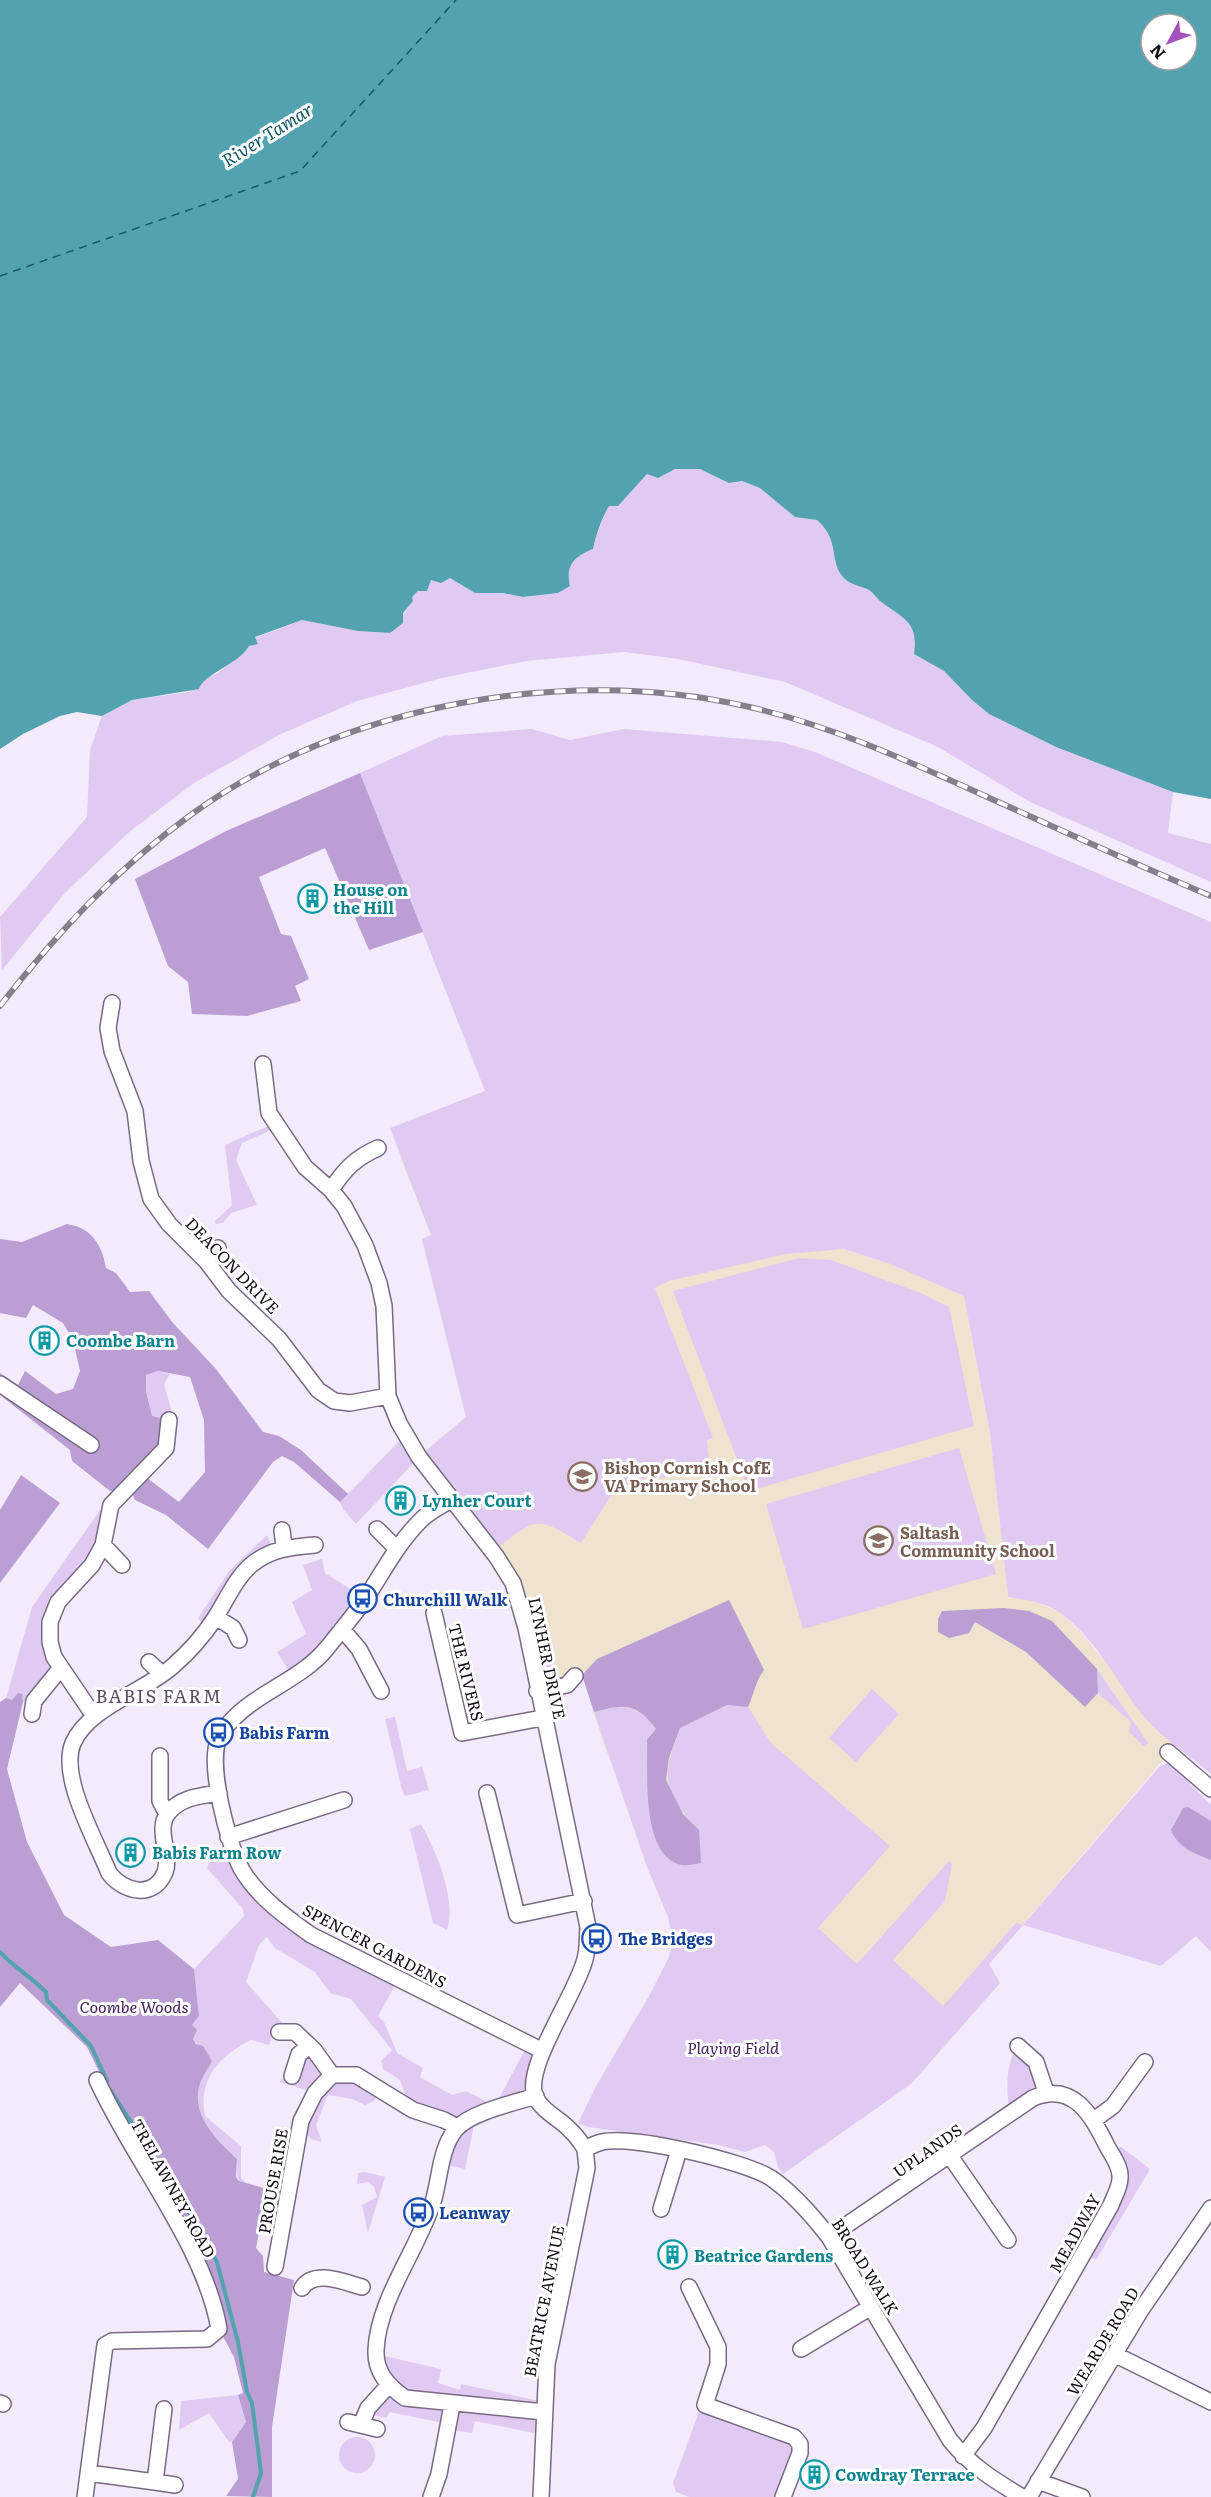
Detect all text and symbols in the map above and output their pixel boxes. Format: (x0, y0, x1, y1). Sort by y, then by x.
north arrow (1139, 12, 1199, 72)
text: N (1143, 40, 1170, 65)
water label: River Tamar (216, 95, 318, 173)
place label: House on the Hill (333, 877, 408, 919)
building icon: House on the Hill (296, 882, 328, 914)
street label: DEACON DRIVE (181, 1211, 285, 1319)
building icon: Coombe Barn (29, 1324, 61, 1356)
place label: Coombe Barn (66, 1328, 175, 1352)
place label: Bishop Cornish CofE VA Primary School (604, 1455, 771, 1497)
school or university icon: Bishop Cornish CofE VA Primary School (567, 1460, 599, 1492)
building icon: Lynher Court (385, 1484, 417, 1516)
place label: Lynher Court (422, 1488, 532, 1512)
place label: Saltash Community School (900, 1520, 1055, 1562)
school or university icon: Saltash Community School (863, 1525, 895, 1557)
bus stop icon: Churchill Walk (346, 1583, 378, 1615)
place label: Churchill Walk (383, 1587, 508, 1611)
street label: LYNHER DRIVE (523, 1595, 573, 1721)
street label: THE RIVERS (443, 1621, 491, 1723)
district label: BABIS FARM (95, 1682, 223, 1709)
bus stop icon: Babis Farm (202, 1716, 234, 1748)
place label: Babis Farm (239, 1720, 330, 1744)
building icon: Babis Farm Row (115, 1836, 147, 1868)
place label: Babis Farm Row (152, 1840, 282, 1864)
street label: SPENCER GARDENS (299, 1897, 451, 1993)
bus stop icon: The Bridges (581, 1922, 613, 1954)
place label: The Bridges (618, 1926, 713, 1950)
park label: Coombe Woods (79, 1994, 189, 2018)
park label: Playing Field (687, 2035, 780, 2059)
street label: TRELAWNEY ROAD (126, 2114, 222, 2262)
street label: UPLANDS (887, 2117, 967, 2183)
street label: PROUSE RISE (251, 2126, 293, 2236)
street label: MEADWAY (1042, 2189, 1106, 2277)
bus stop icon: Leanway (402, 2196, 434, 2228)
place label: Leanway (439, 2200, 511, 2224)
street label: BROAD WALK (827, 2213, 905, 2319)
street label: BEATRICE AVENUE (517, 2223, 569, 2379)
building icon: Beatrice Gardens (657, 2239, 689, 2271)
place label: Beatrice Gardens (694, 2243, 833, 2267)
street label: WEARDE ROAD (1060, 2282, 1144, 2400)
building icon: Cowdray Terrace (798, 2458, 830, 2490)
place label: Cowdray Terrace (835, 2462, 975, 2486)

